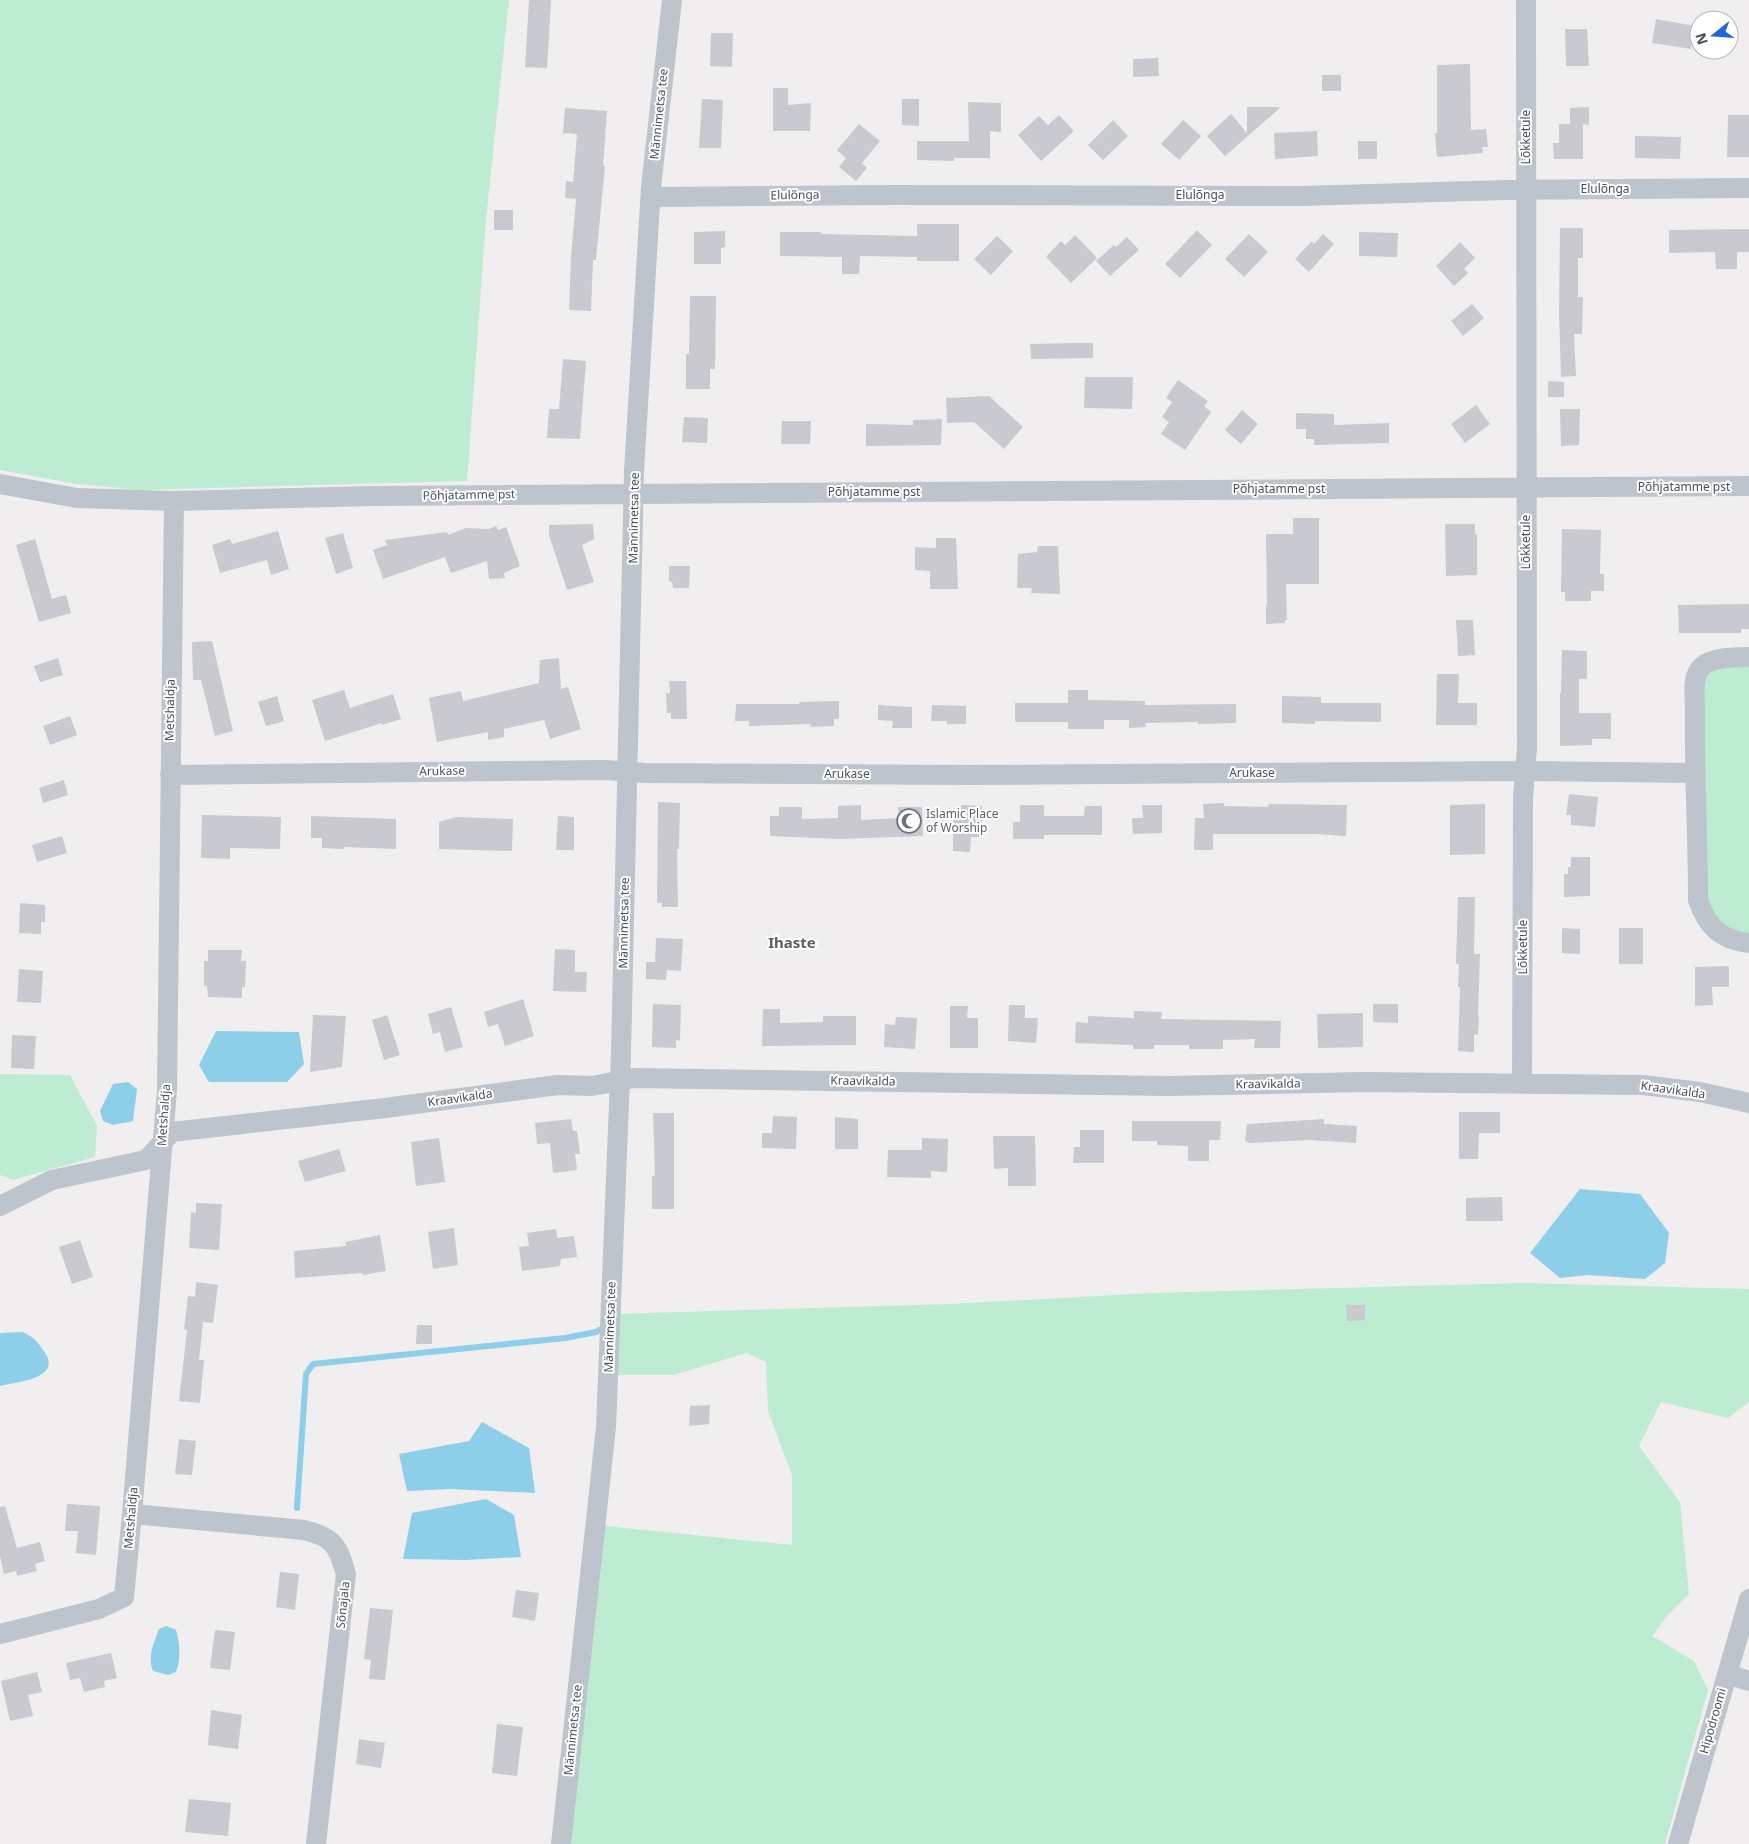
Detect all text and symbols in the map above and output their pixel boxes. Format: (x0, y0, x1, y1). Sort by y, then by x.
north arrow (1689, 10, 1739, 60)
text: N (1690, 31, 1712, 47)
street label: Männimetsa tee (645, 67, 672, 160)
street label: Lõkketule (1517, 109, 1534, 164)
street label: Elulõnga (1580, 180, 1630, 197)
street label: Elulõnga (770, 186, 820, 203)
street label: Elulõnga (1175, 186, 1225, 203)
street label: Männimetsa tee (624, 472, 643, 564)
street label: Põhjatamme pst (1638, 478, 1731, 495)
street label: Põhjatamme pst (1233, 480, 1326, 497)
street label: Põhjatamme pst (828, 483, 921, 500)
street label: Põhjatamme pst (423, 485, 516, 504)
street label: Lõkketule (1517, 514, 1534, 569)
street label: Metshaldja (160, 679, 179, 741)
street label: Arukase (419, 762, 465, 779)
street label: Arukase (1229, 764, 1275, 781)
street label: Arukase (824, 765, 870, 782)
place label: Islamic Place of Worship (926, 805, 999, 836)
mosque icon: Islamic Place of Worship (896, 808, 922, 834)
street label: Männimetsa tee (614, 877, 633, 969)
street label: Lõkketule (1514, 919, 1531, 974)
district label: Ihaste (768, 932, 816, 952)
street label: Kraavikalda (830, 1071, 896, 1090)
street label: Kraavikalda (1235, 1074, 1301, 1093)
street label: Kraavikalda (1640, 1077, 1707, 1102)
street label: Metshaldja (153, 1083, 174, 1147)
street label: Kraavikalda (426, 1085, 493, 1110)
street label: Männimetsa tee (599, 1281, 620, 1373)
street label: Metshaldja (119, 1486, 142, 1550)
street label: Sõnajala (332, 1580, 353, 1630)
street label: Männimetsa tee (559, 1683, 586, 1776)
street label: Hipodroomi (1695, 1686, 1730, 1756)

